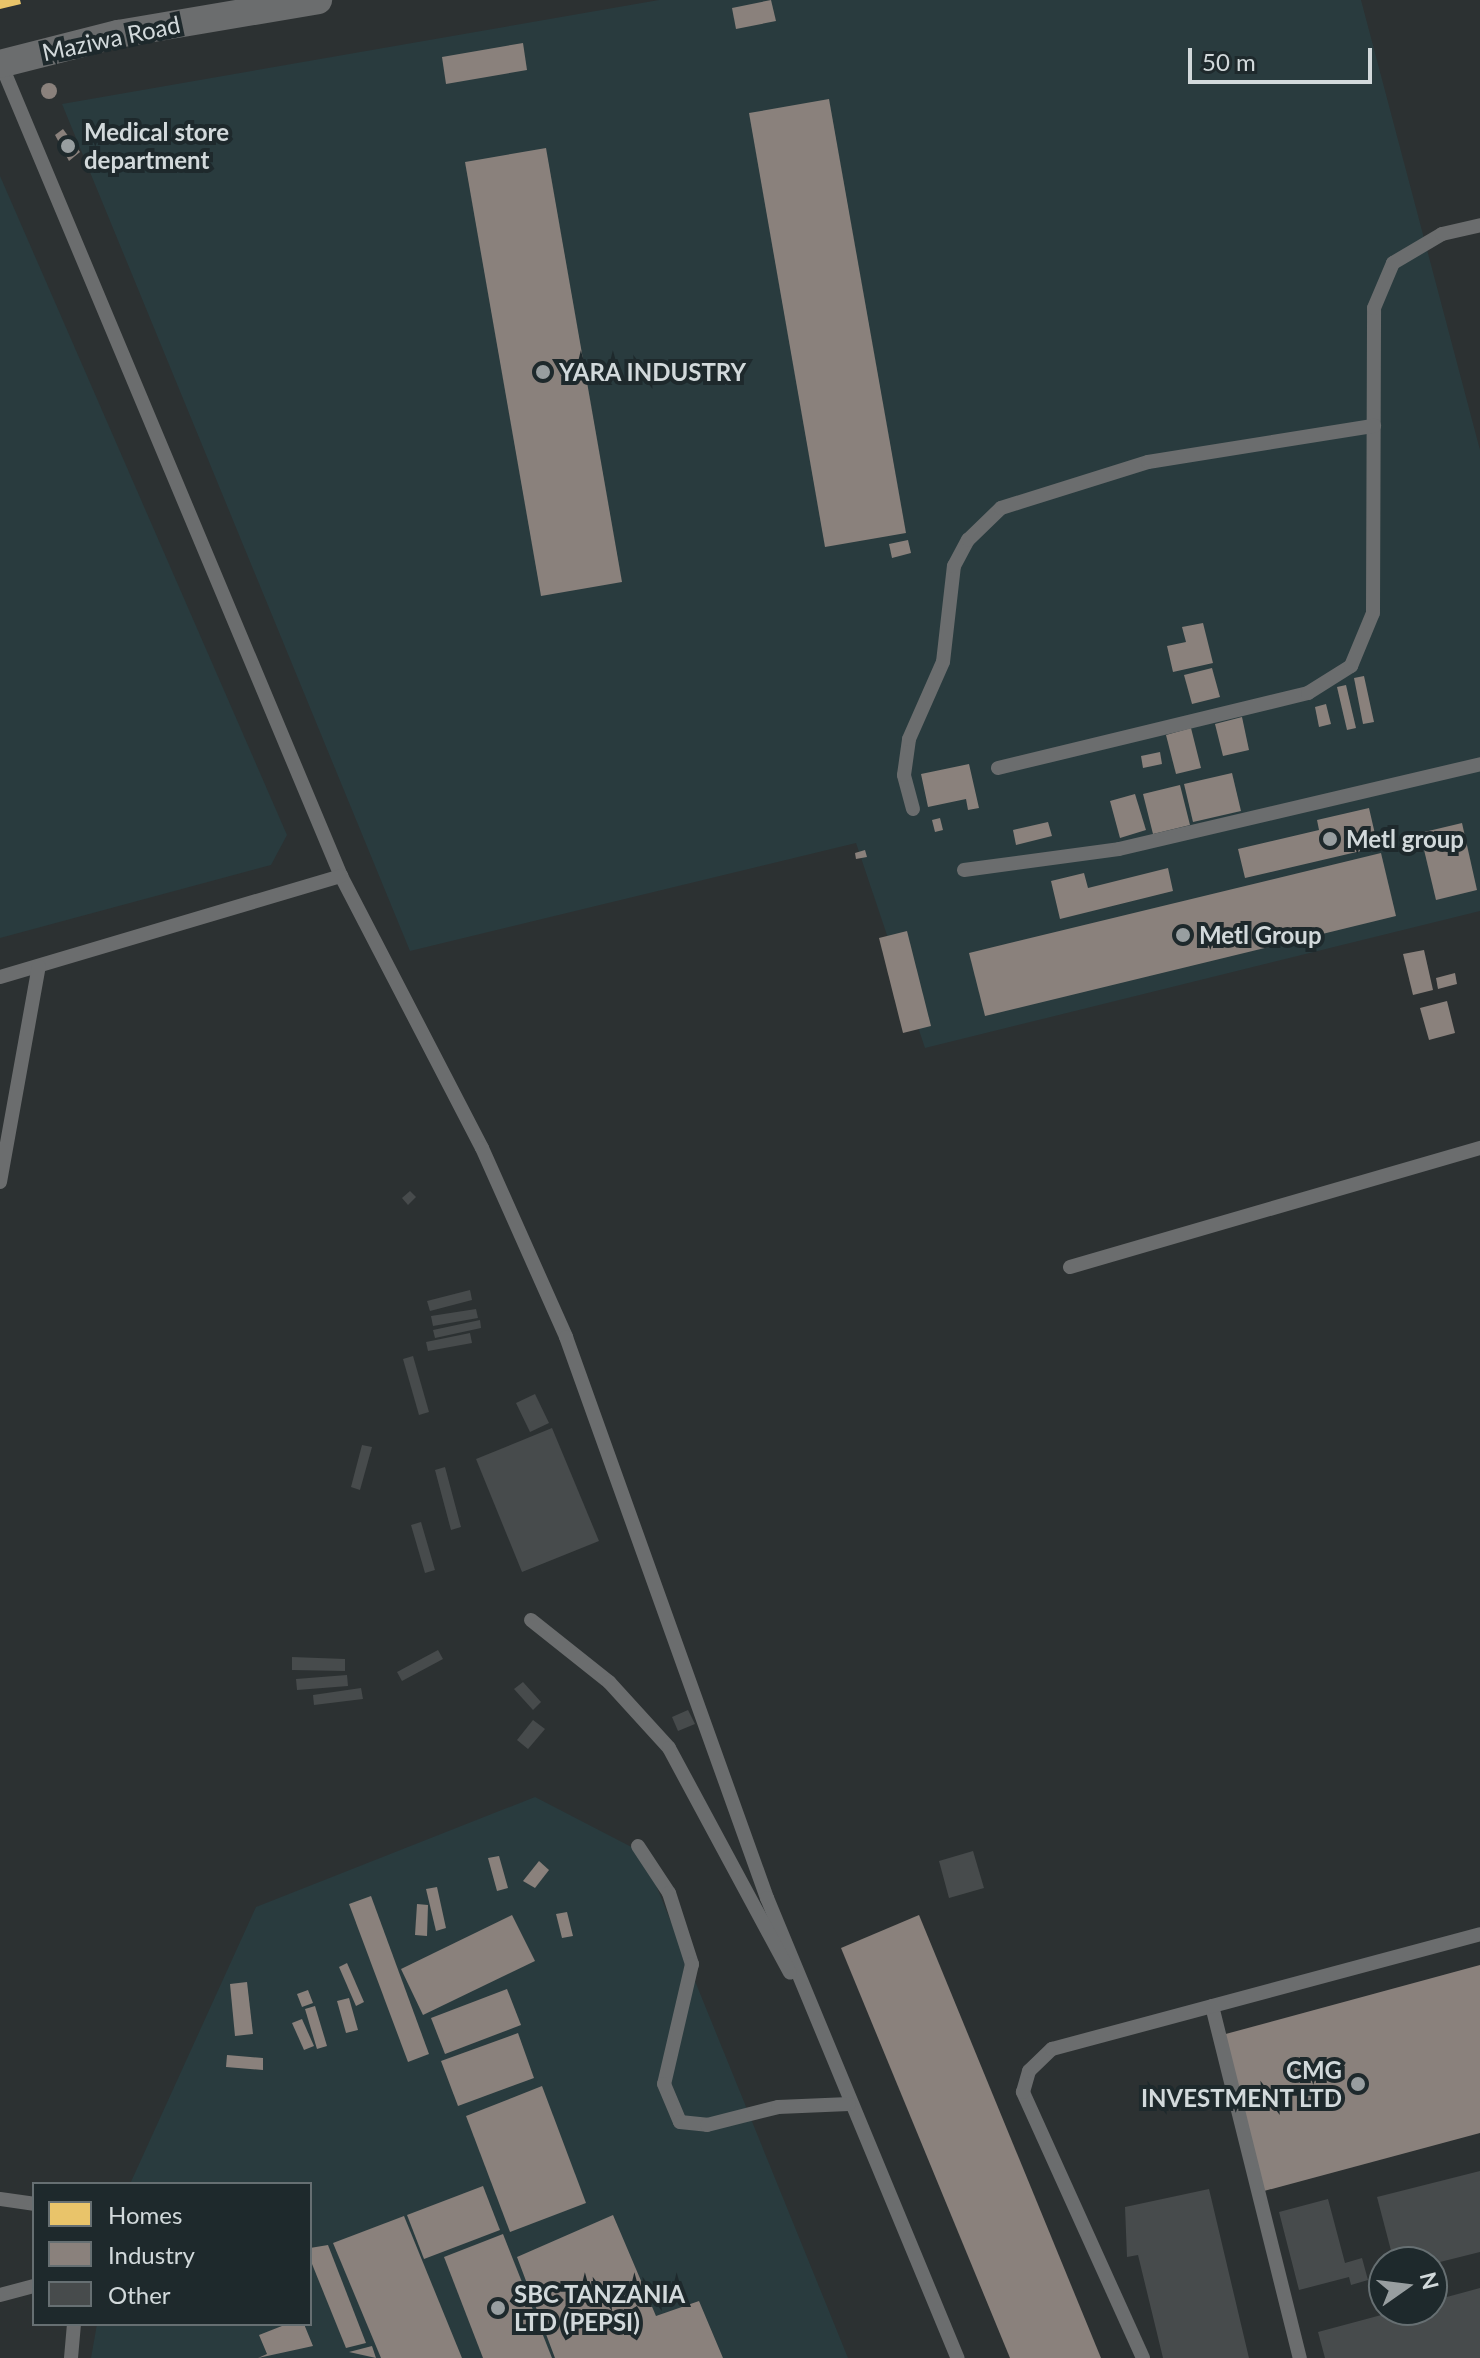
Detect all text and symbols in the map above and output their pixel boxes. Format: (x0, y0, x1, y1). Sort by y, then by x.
street label: Maziwa Road (39, 9, 183, 67)
scale bar (1192, 32, 1376, 82)
text: 50 m (1202, 47, 1256, 76)
place label: Medical store department (84, 118, 229, 174)
marker: Medical store department (59, 137, 77, 155)
place label: YARA INDUSTRY (559, 358, 747, 386)
marker: YARA INDUSTRY (534, 363, 552, 381)
place label: Metl group (1346, 825, 1464, 853)
marker: Metl group (1321, 830, 1339, 848)
place label: Metl Group (1199, 921, 1322, 949)
marker: Metl Group (1174, 926, 1192, 944)
place label: CMG INVESTMENT LTD (1140, 2056, 1342, 2112)
marker: CMG INVESTMENT LTD (1349, 2075, 1367, 2093)
legend (32, 2182, 312, 2326)
text: Homes (108, 2200, 182, 2229)
text: Industry (108, 2240, 195, 2269)
north arrow (1368, 2246, 1448, 2326)
text: N (1415, 2269, 1445, 2292)
text: Other (108, 2280, 171, 2309)
place label: SBC TANZANIA LTD (PEPSI) (514, 2280, 686, 2336)
marker: SBC TANZANIA LTD (PEPSI) (489, 2299, 507, 2317)

